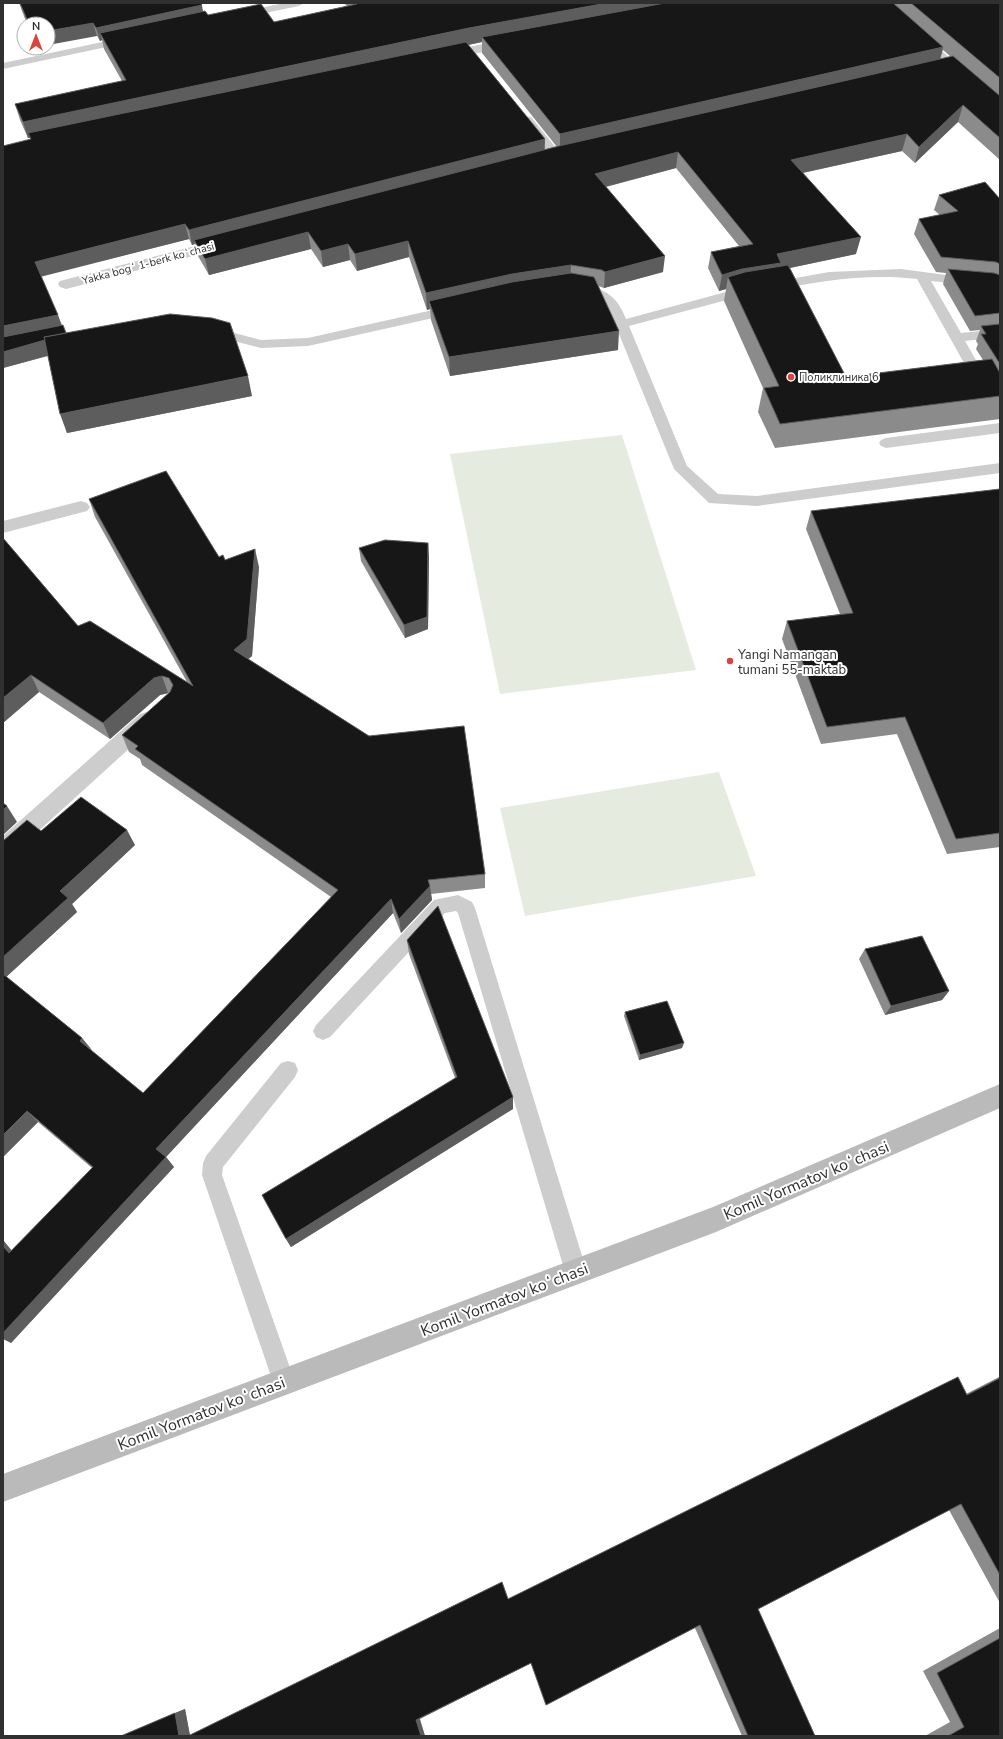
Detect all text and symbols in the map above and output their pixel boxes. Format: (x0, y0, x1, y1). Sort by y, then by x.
north arrow (16, 16, 56, 56)
text: N (32, 19, 40, 34)
street label: Yakka bogʻ 1-berk koʻchasi (79, 239, 216, 289)
place label: Поликлиника 6 (799, 370, 879, 385)
marker: Поликлиника 6 (786, 372, 796, 382)
place label: Yangi Namangan tumani 55-maktab (737, 646, 846, 679)
marker: Yangi Namangan tumani 55-maktab (725, 656, 735, 666)
street label: Komil Yormatov koʻchasi (720, 1136, 893, 1226)
street label: Komil Yormatov koʻchasi (417, 1258, 591, 1342)
street label: Komil Yormatov koʻchasi (114, 1372, 288, 1456)

